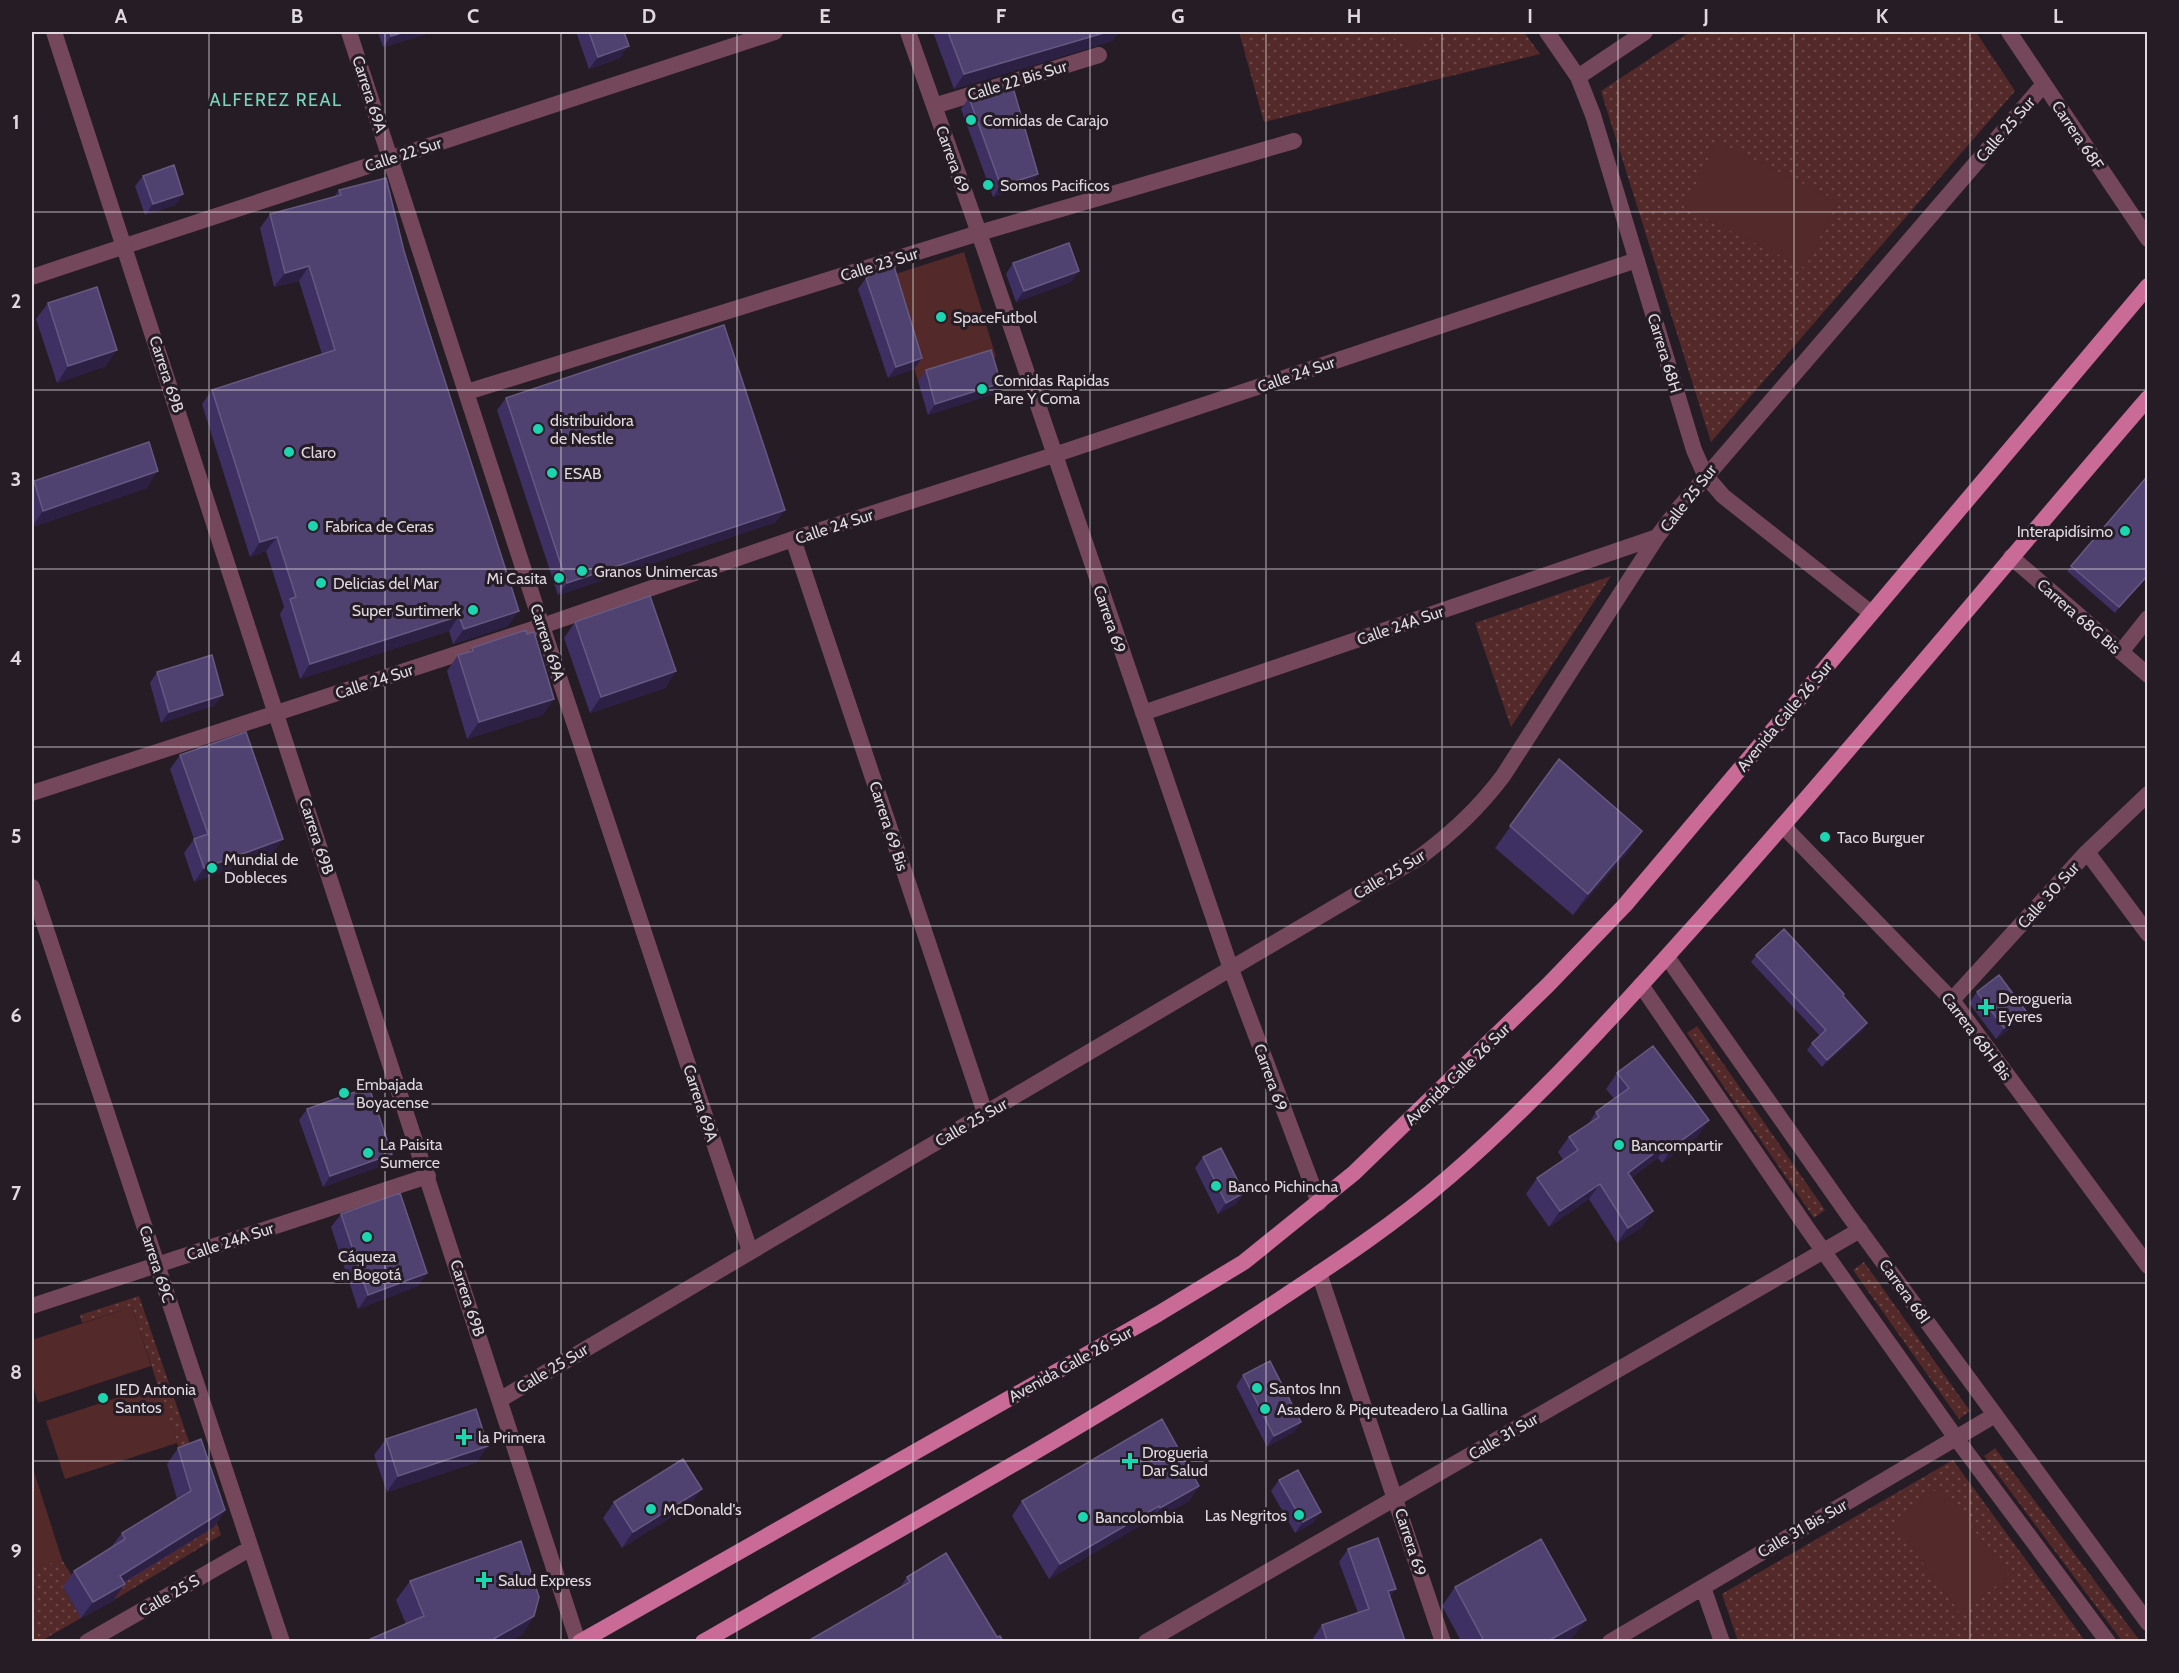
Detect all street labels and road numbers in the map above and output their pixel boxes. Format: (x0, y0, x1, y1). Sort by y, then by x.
street label: Carrera 69A (348, 53, 391, 135)
street label: Calle 22 Bis Sur (965, 56, 1070, 105)
street label: Calle 25 Sur (1972, 92, 2039, 166)
street label: Carrera 68F (2048, 97, 2108, 174)
street label: Carrera 69 (932, 123, 973, 195)
street label: Calle 22 Sur (362, 133, 445, 176)
street label: Calle 23 Sur (838, 243, 921, 285)
street label: Carrera 68H (1643, 311, 1686, 395)
street label: Carrera 69B (145, 333, 188, 415)
street label: Calle 24 Sur (1255, 352, 1338, 397)
street label: Calle 25 Sur (1656, 460, 1721, 536)
street label: Calle 24 Sur (793, 505, 876, 548)
street label: Carrera 68G Bis (2033, 575, 2125, 658)
street label: Carrera 69 (1089, 583, 1130, 655)
street label: Carrera 69A (526, 601, 569, 683)
street label: Calle 24A Sur (1354, 601, 1447, 649)
street label: Avenida Calle 26 Sur (1733, 657, 1837, 775)
street label: Calle 24 Sur (333, 660, 416, 703)
street label: Carrera 69 Bis (865, 779, 912, 874)
street label: Carrera 69B (295, 795, 338, 877)
street label: Calle 25 Sur (1350, 845, 1429, 903)
street label: Calle 30 Sur (2014, 857, 2084, 933)
street label: Carrera 68H Bis (1937, 989, 2016, 1084)
street label: Avenida Calle 26 Sur (1401, 1019, 1514, 1129)
street label: Carrera 69 (1250, 1041, 1291, 1113)
street label: Carrera 69A (679, 1062, 722, 1144)
street label: Calle 25 Sur (932, 1094, 1012, 1151)
street label: Calle 24A Sur (184, 1218, 277, 1265)
street label: Carrera 69C (135, 1223, 178, 1305)
street label: Carrera 68I (1875, 1255, 1934, 1327)
street label: Carrera 69B (446, 1257, 489, 1339)
street label: Avenida Calle 26 Sur (1005, 1322, 1136, 1406)
street label: Calle 25 Sur (513, 1339, 592, 1397)
street label: Calle 31 Sur (1465, 1408, 1542, 1464)
street label: Calle 31 Bis Sur (1754, 1495, 1851, 1562)
street label: Carrera 69 (1391, 1506, 1430, 1578)
street label: Calle 25 S (136, 1571, 203, 1620)

